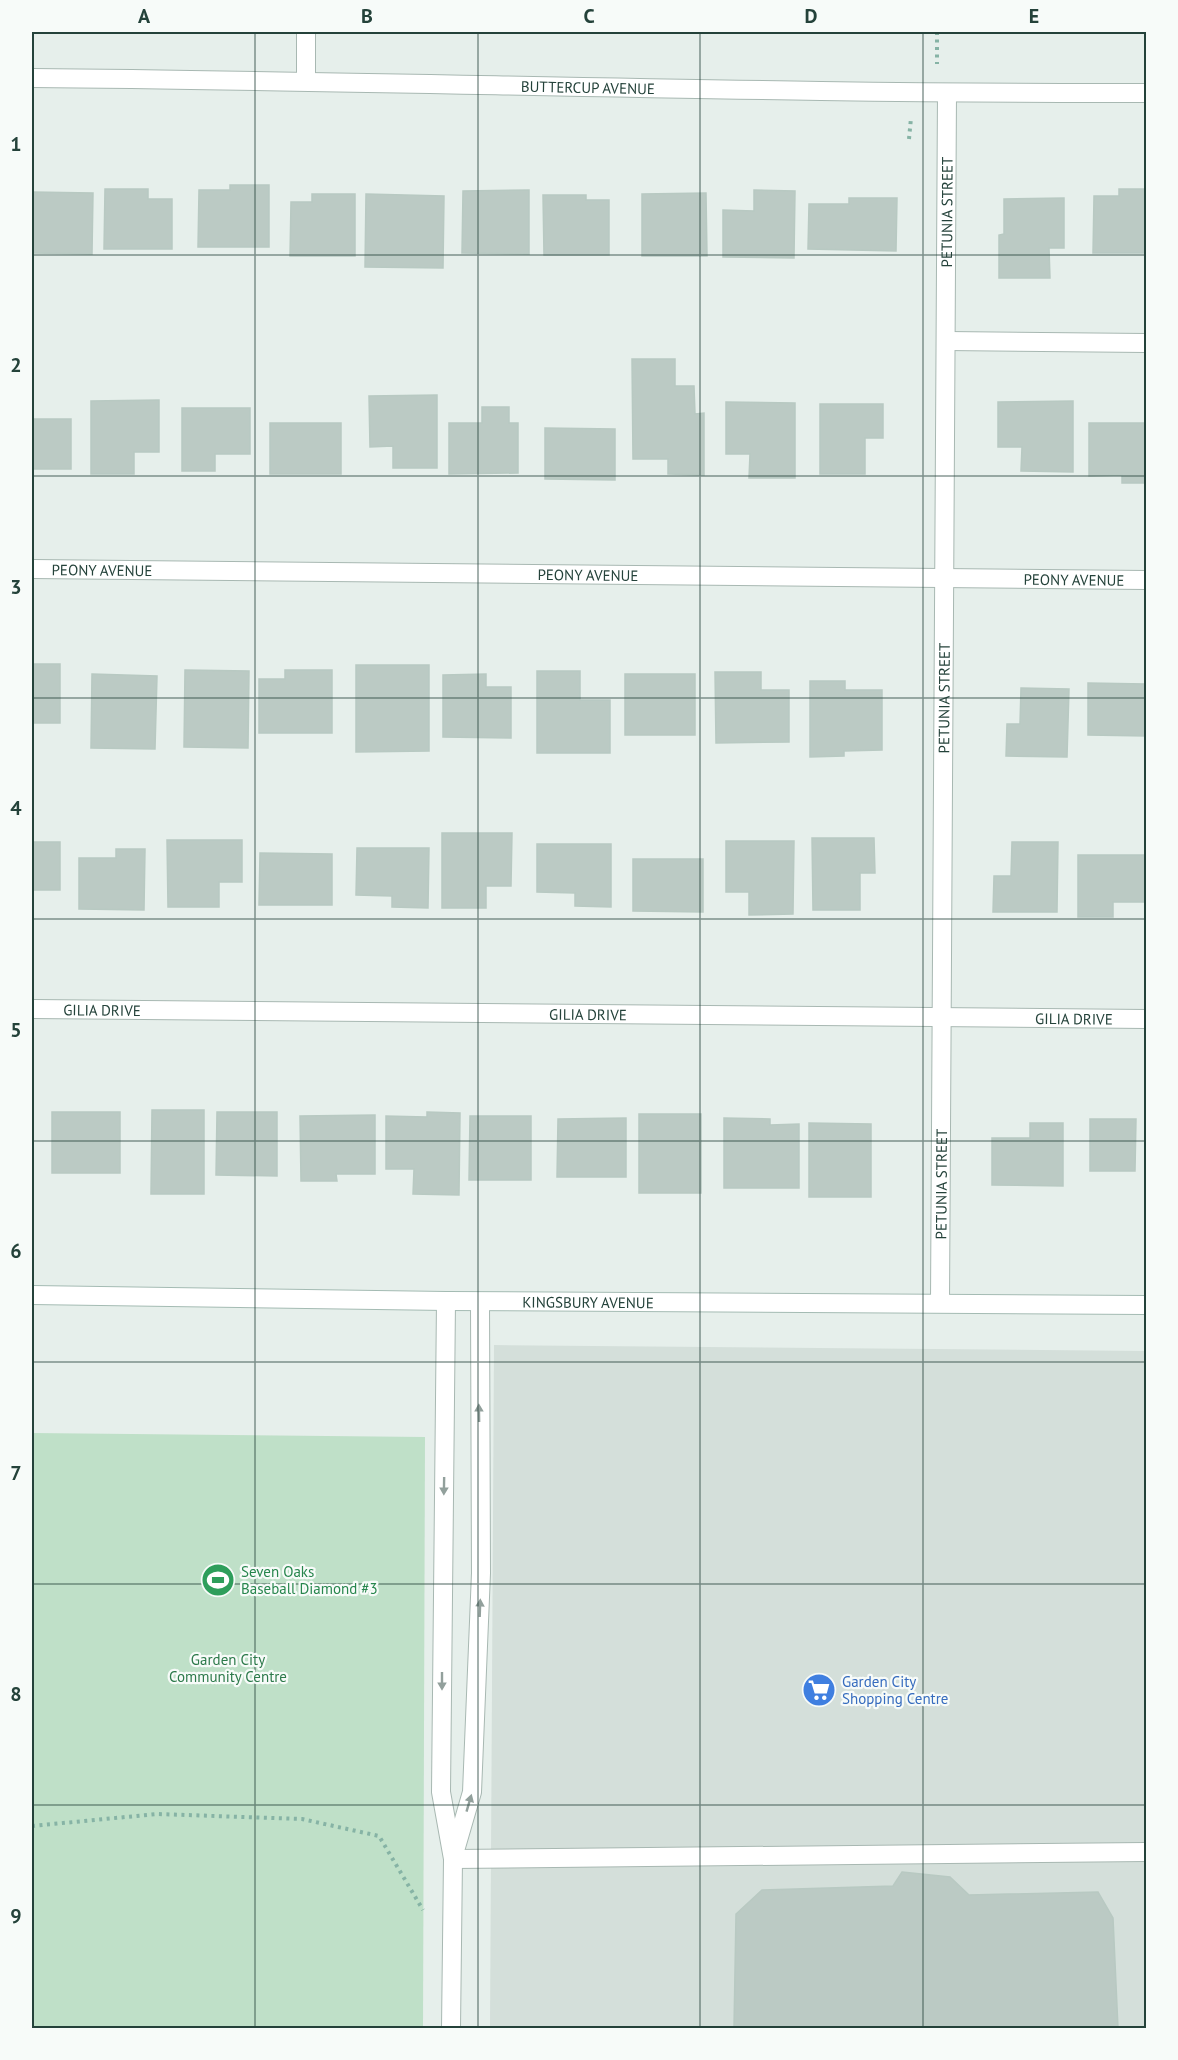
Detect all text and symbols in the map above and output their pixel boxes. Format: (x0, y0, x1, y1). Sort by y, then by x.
text: A (138, 3, 151, 29)
text: B (361, 3, 373, 29)
text: C (583, 3, 595, 29)
text: D (805, 3, 818, 29)
text: E (1029, 3, 1039, 29)
street label: BUTTERCUP AVENUE (521, 76, 655, 98)
text: 1 (10, 131, 22, 157)
street label: PETUNIA STREET (936, 156, 956, 268)
text: 2 (10, 352, 22, 378)
street label: PEONY AVENUE (51, 560, 153, 580)
street label: PEONY AVENUE (537, 564, 639, 584)
street label: PEONY AVENUE (1023, 569, 1125, 589)
text: 3 (10, 574, 22, 600)
street label: PETUNIA STREET (934, 642, 953, 754)
text: 4 (10, 795, 22, 821)
street label: GILIA DRIVE (63, 1000, 141, 1019)
street label: GILIA DRIVE (549, 1004, 627, 1024)
street label: GILIA DRIVE (1035, 1009, 1113, 1028)
text: 5 (10, 1017, 22, 1043)
street label: PETUNIA STREET (931, 1128, 951, 1239)
text: 6 (10, 1238, 22, 1264)
street label: KINGSBURY AVENUE (522, 1292, 654, 1312)
one-way arrow (474, 1404, 484, 1423)
text: 7 (10, 1460, 22, 1486)
one-way arrow (439, 1476, 449, 1495)
sports icon: Seven Oaks Baseball Diamond #3 (200, 1562, 236, 1598)
place label: Seven Oaks Baseball Diamond #3 (241, 1562, 378, 1598)
one-way arrow (475, 1599, 484, 1618)
park label: Garden City Community Centre (169, 1650, 287, 1686)
one-way arrow (437, 1671, 447, 1690)
supermarket icon: Garden City Shopping Centre (801, 1672, 837, 1708)
place label: Garden City Shopping Centre (842, 1672, 948, 1708)
text: 8 (10, 1681, 22, 1707)
one-way arrow (465, 1794, 474, 1812)
text: 9 (10, 1903, 22, 1929)

